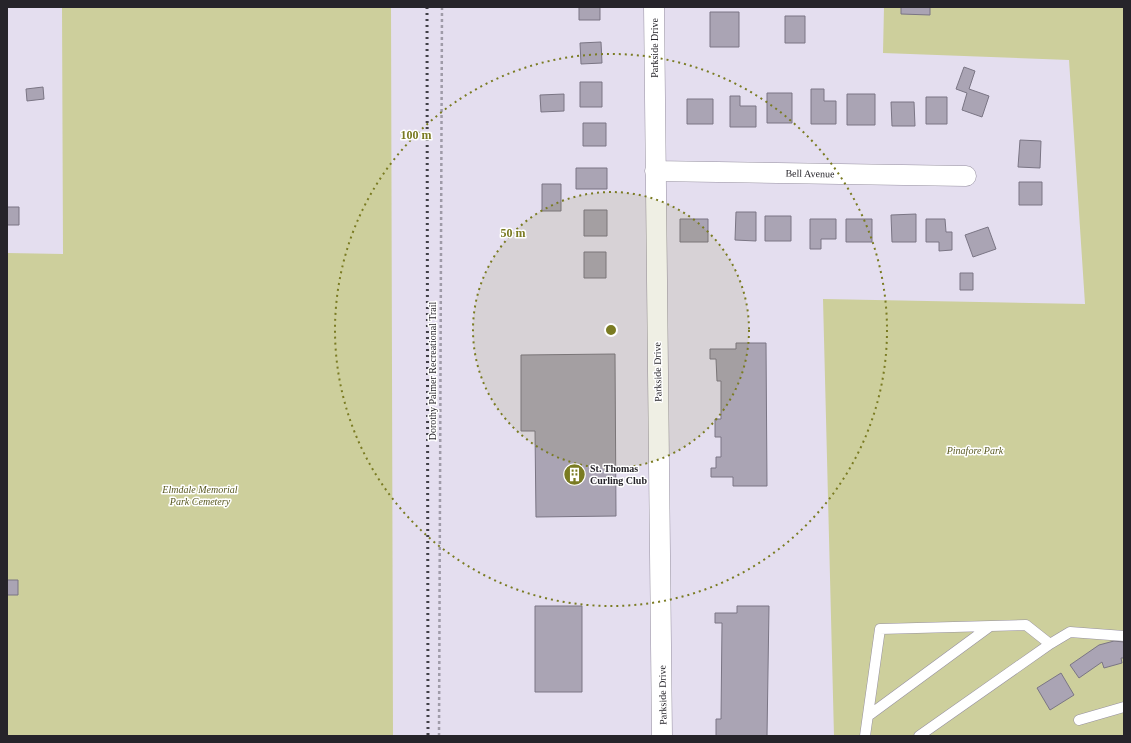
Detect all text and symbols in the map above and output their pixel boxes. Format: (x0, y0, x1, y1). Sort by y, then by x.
street label: Parkside Drive (649, 18, 660, 78)
text: 100 m (401, 128, 432, 142)
street label: Bell Avenue (785, 168, 835, 179)
text: 50 m (501, 226, 526, 240)
street label: Dorothy Palmer Recreational Trail (427, 301, 438, 440)
centre of rings (604, 323, 618, 337)
street label: Parkside Drive (651, 341, 664, 402)
park label: Pinafore Park (946, 445, 1004, 456)
building icon: St. Thomas Curling Club (562, 461, 588, 487)
place label: St. Thomas Curling Club (590, 463, 647, 486)
park label: Elmdale Memorial Park Cemetery (161, 484, 238, 507)
street label: Parkside Drive (656, 664, 669, 725)

